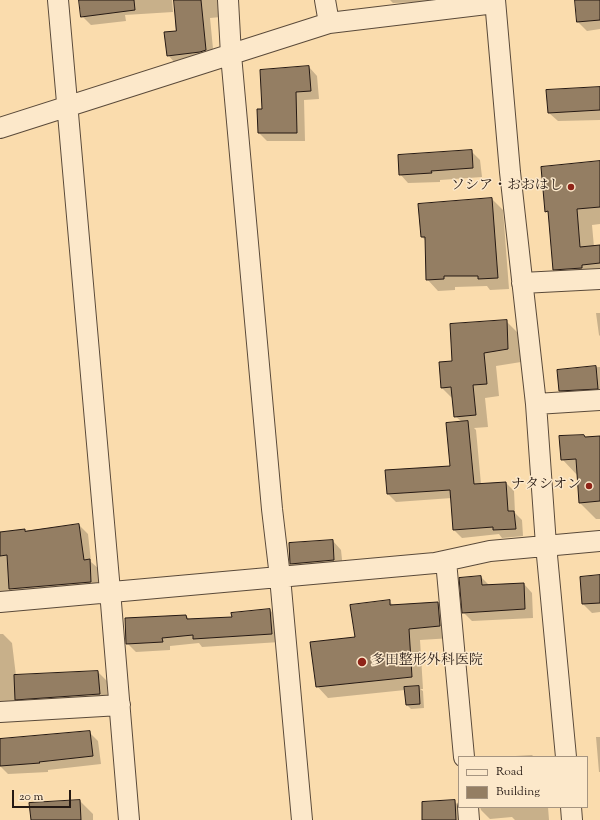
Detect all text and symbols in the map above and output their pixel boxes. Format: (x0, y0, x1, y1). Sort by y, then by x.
place label: ソシア・おおはし (451, 179, 563, 195)
marker: ソシア・おおはし (566, 182, 576, 192)
place label: ナタシオン (511, 478, 581, 494)
marker: ナタシオン (584, 481, 594, 491)
place label: 多田整形外科医院 (371, 654, 483, 670)
marker: 多田整形外科医院 (356, 656, 368, 668)
legend (458, 756, 588, 808)
text: Road (496, 763, 523, 781)
scale bar (14, 782, 73, 808)
text: Building (496, 783, 540, 801)
text: 20 m (19, 788, 43, 806)

